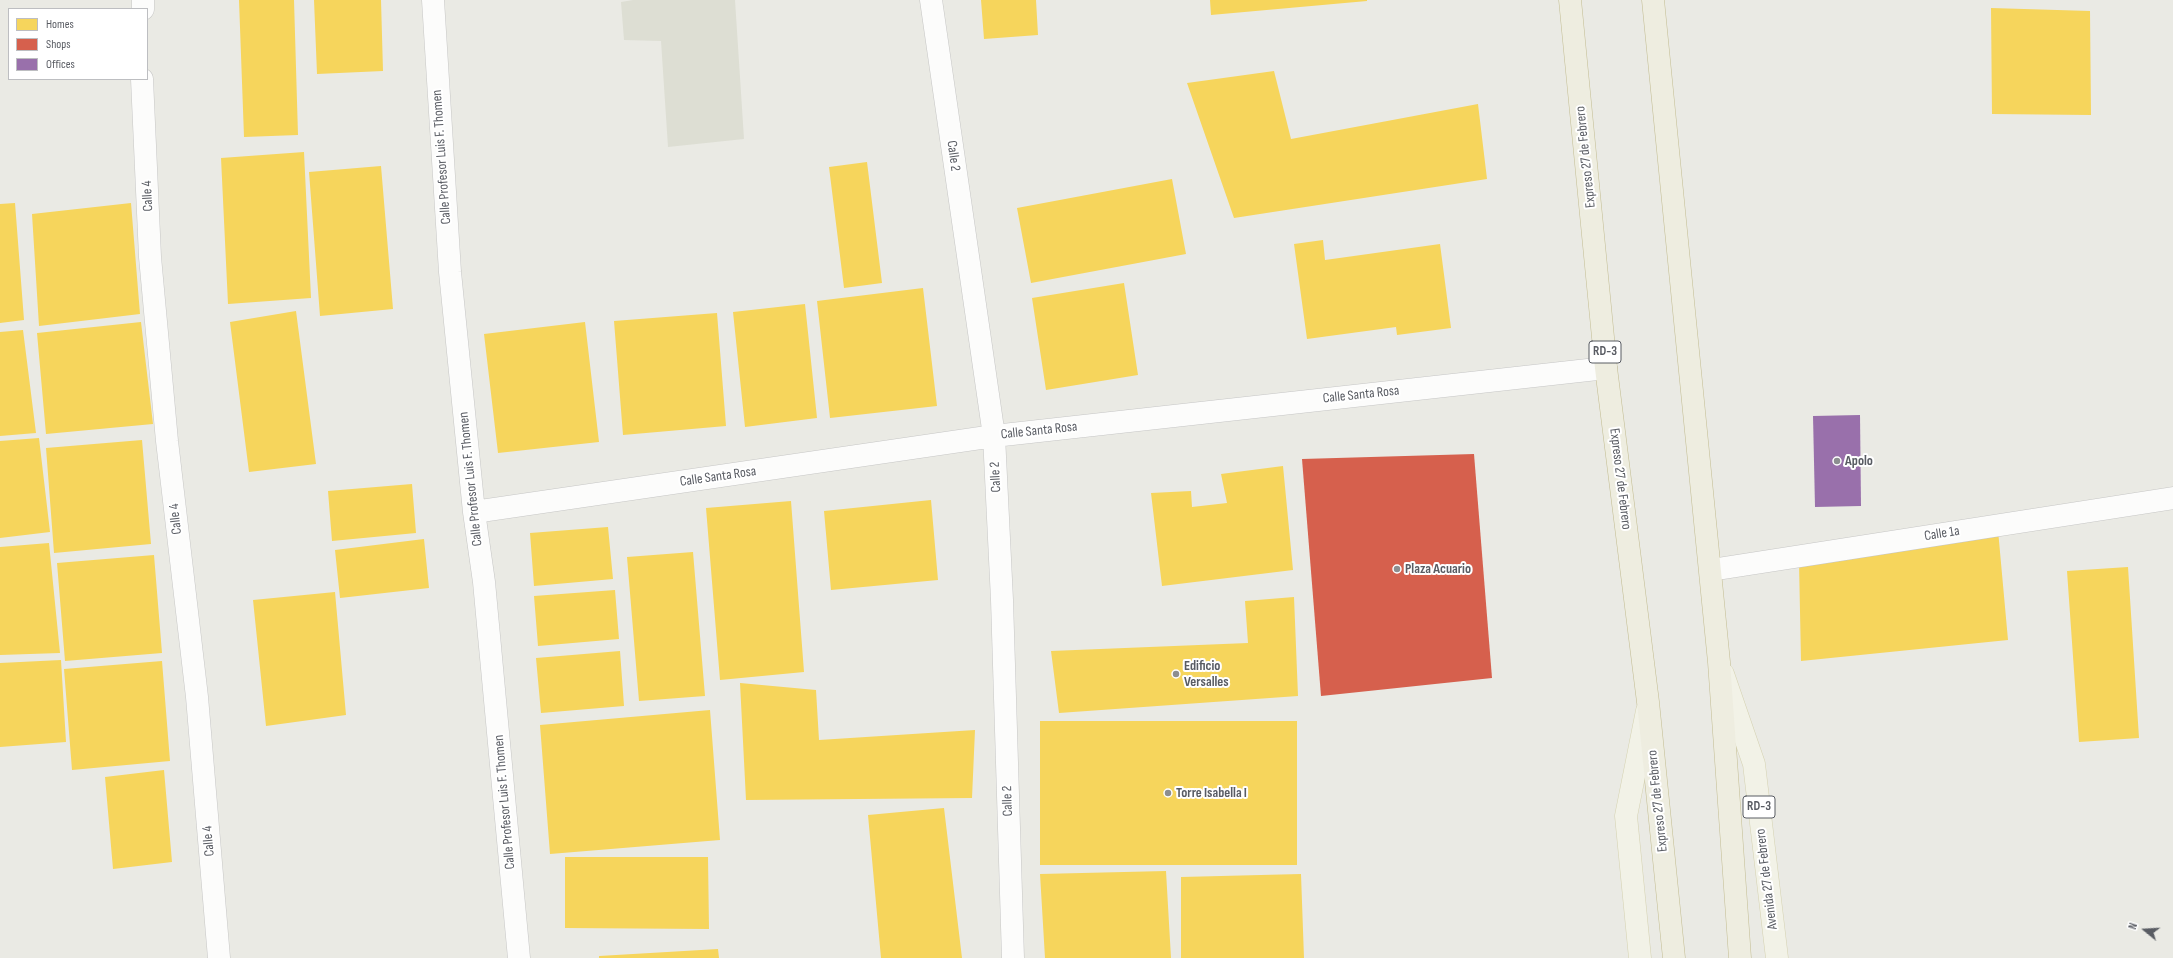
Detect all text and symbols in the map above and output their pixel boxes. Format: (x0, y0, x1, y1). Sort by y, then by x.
legend (8, 8, 148, 80)
text: Homes (46, 17, 74, 32)
text: Shops (46, 37, 71, 52)
text: Offices (46, 57, 75, 72)
street label: Calle Profesor Luis F. Thomen (429, 89, 455, 225)
street label: Expreso 27 de Febrero (1572, 105, 1600, 209)
street label: Calle 2 (943, 140, 963, 172)
street label: Calle 4 (139, 180, 157, 212)
road number: RD-3 (1589, 341, 1621, 363)
street label: Calle Santa Rosa (1322, 383, 1400, 407)
street label: Calle Profesor Luis F. Thomen (456, 411, 486, 547)
street label: Calle Santa Rosa (1000, 419, 1078, 443)
street label: Expreso 27 de Febrero (1605, 427, 1635, 531)
place label: Apolo (1845, 453, 1873, 469)
marker: Apolo (1832, 456, 1842, 466)
street label: Calle 2 (987, 461, 1005, 493)
street label: Calle Santa Rosa (679, 463, 757, 491)
street label: Calle 4 (166, 503, 186, 535)
street label: Calle 1a (1923, 523, 1961, 545)
place label: Plaza Acuario (1405, 561, 1471, 577)
marker: Plaza Acuario (1392, 564, 1402, 574)
place label: Edificio Versalles (1184, 658, 1229, 690)
marker: Edificio Versalles (1171, 669, 1181, 679)
street label: Calle Profesor Luis F. Thomen (491, 734, 519, 870)
street label: Expreso 27 de Febrero (1644, 749, 1672, 853)
street label: Calle 2 (999, 785, 1017, 817)
place label: Torre Isabella I (1176, 785, 1247, 801)
marker: Torre Isabella I (1163, 788, 1173, 798)
road number: RD-3 (1743, 796, 1775, 818)
street label: Calle 4 (199, 825, 219, 857)
street label: Avenida 27 de Febrero (1752, 828, 1782, 930)
north arrow (2125, 910, 2165, 950)
text: N (2126, 921, 2140, 931)

